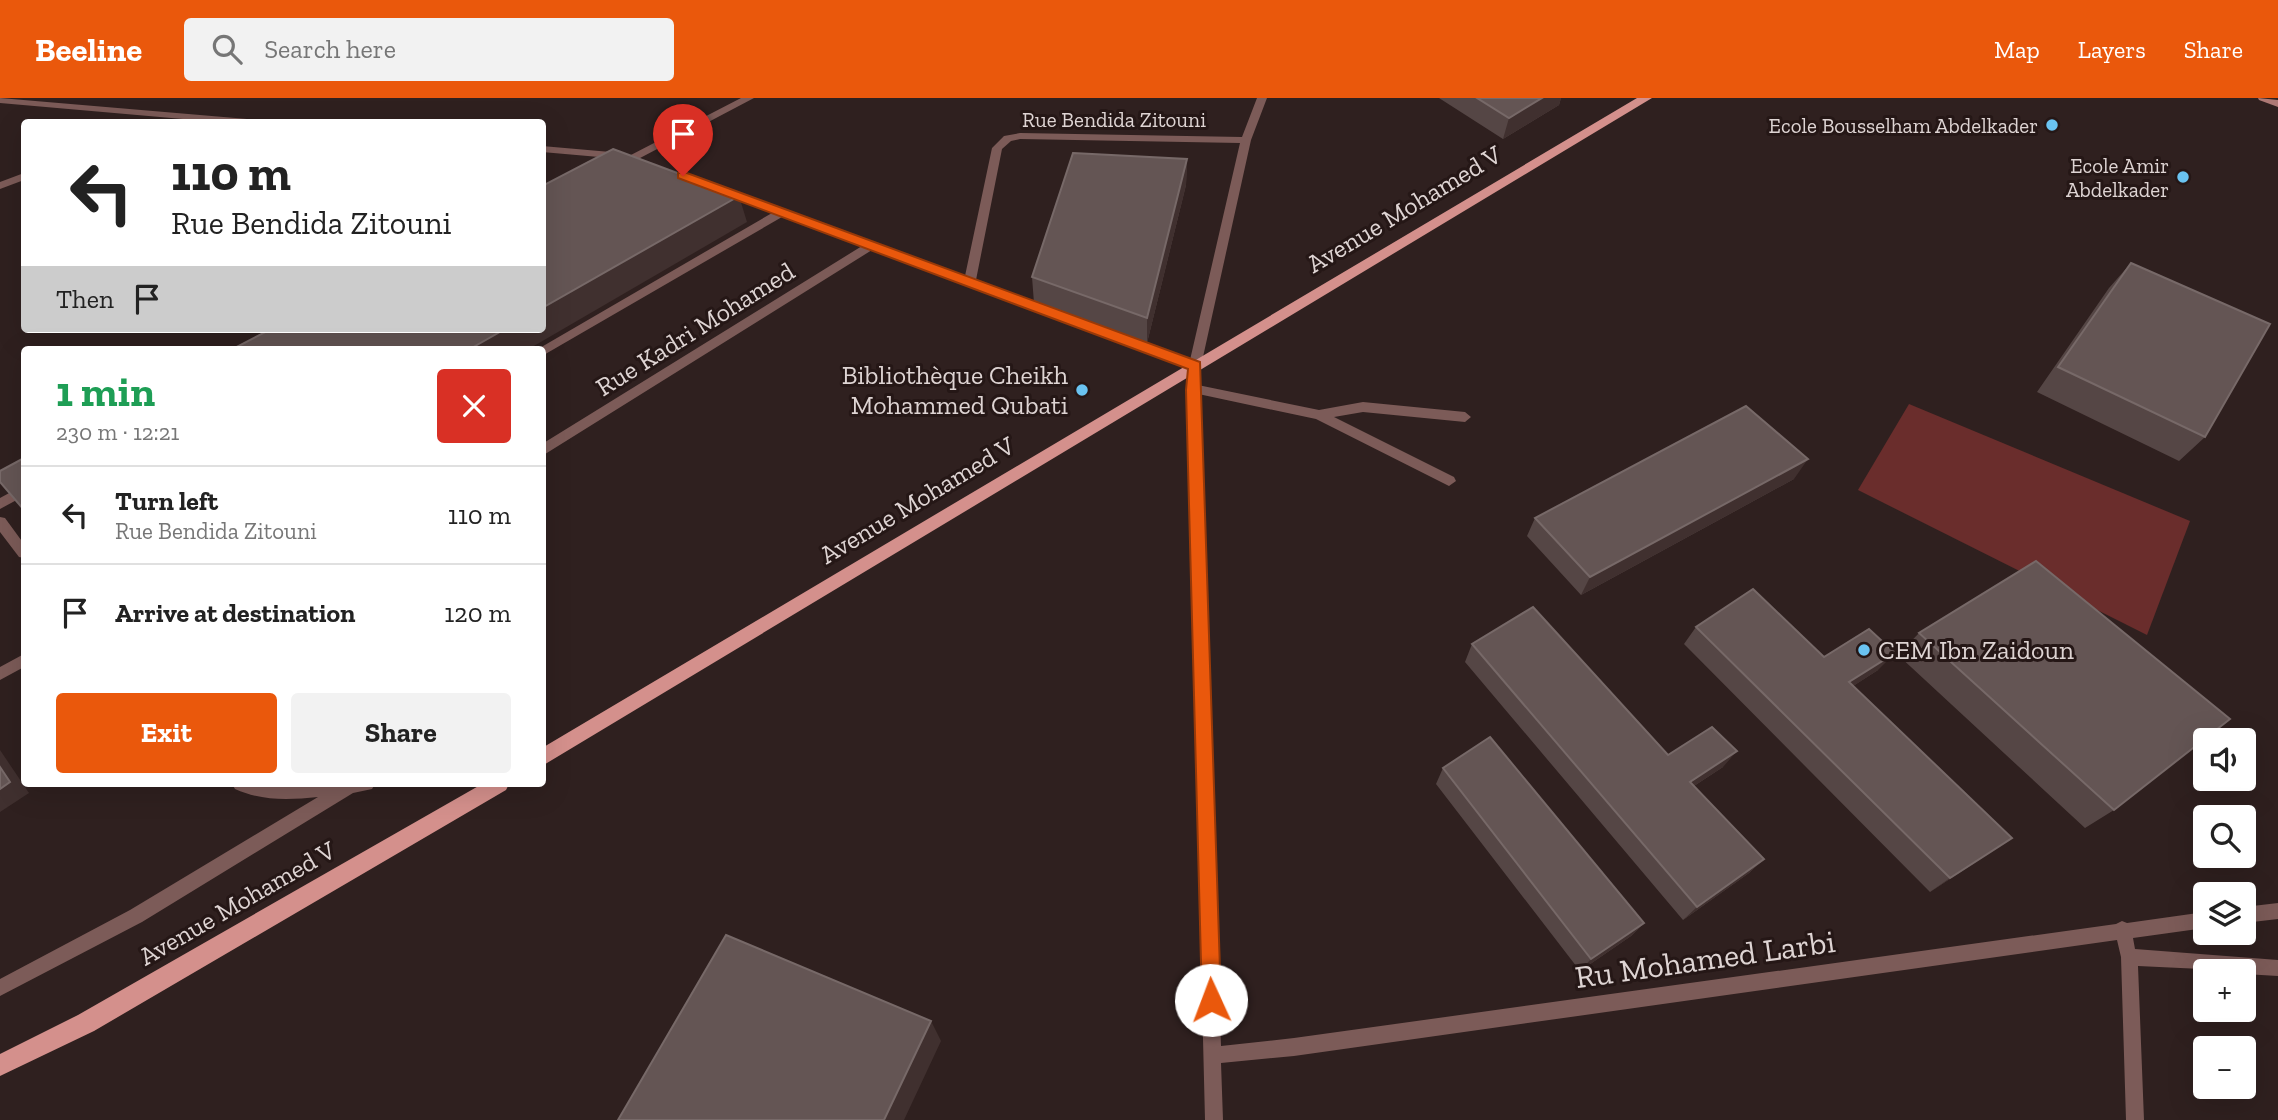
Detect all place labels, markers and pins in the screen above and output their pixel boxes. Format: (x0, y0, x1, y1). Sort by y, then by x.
pin (653, 104, 713, 176)
place label: Ecole Bousselham Abdelkader (1769, 113, 2038, 138)
marker: Ecole Bousselham Abdelkader (2044, 117, 2060, 133)
place label: Ecole Amir Abdelkader (2066, 153, 2169, 202)
marker: Ecole Amir Abdelkader (2175, 169, 2191, 185)
place label: Bibliothèque Cheikh Mohammed Qubati (842, 359, 1068, 421)
marker: Bibliothèque Cheikh Mohammed Qubati (1074, 382, 1090, 398)
place label: CEM Ibn Zaidoun (1878, 634, 2074, 666)
marker: CEM Ibn Zaidoun (1856, 642, 1872, 658)

